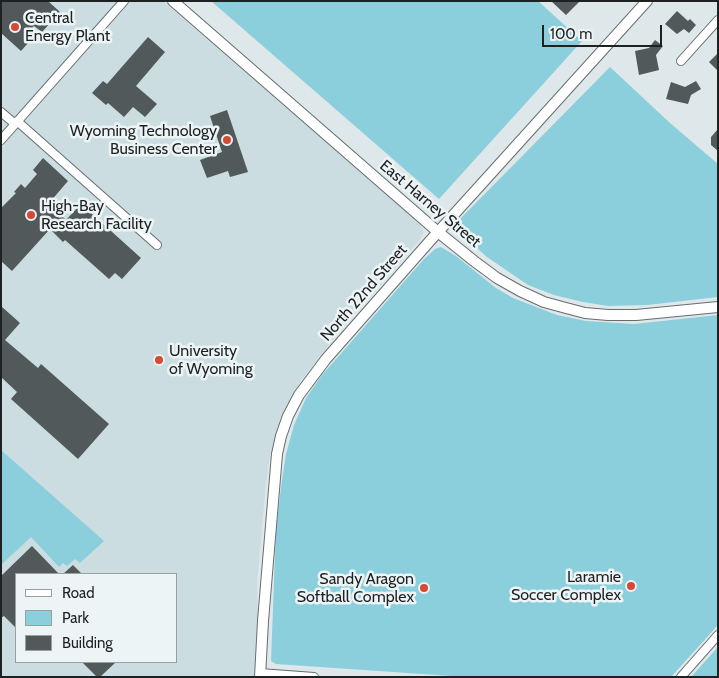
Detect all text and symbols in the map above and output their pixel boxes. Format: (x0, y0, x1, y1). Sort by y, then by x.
place label: Central Energy Plant (25, 8, 110, 46)
scale bar (544, 15, 664, 47)
marker: Central Energy Plant (9, 21, 21, 33)
text: 100 m (550, 25, 592, 43)
place label: Wyoming Technology Business Center (70, 121, 217, 159)
marker: Wyoming Technology Business Center (221, 134, 233, 146)
street label: East Harney Street (376, 156, 484, 252)
place label: High-Bay Research Facility (41, 196, 152, 234)
marker: High-Bay Research Facility (25, 209, 37, 221)
street label: North 22nd Street (317, 241, 411, 345)
place label: University of Wyoming (169, 341, 253, 379)
marker: University of Wyoming (153, 354, 165, 366)
place label: Laramie Soccer Complex (511, 567, 621, 605)
place label: Sandy Aragon Softball Complex (297, 569, 414, 607)
legend (15, 573, 178, 663)
marker: Laramie Soccer Complex (625, 580, 637, 592)
marker: Sandy Aragon Softball Complex (418, 582, 430, 594)
text: Road (62, 584, 95, 602)
text: Park (62, 609, 89, 627)
text: Building (62, 634, 113, 652)

